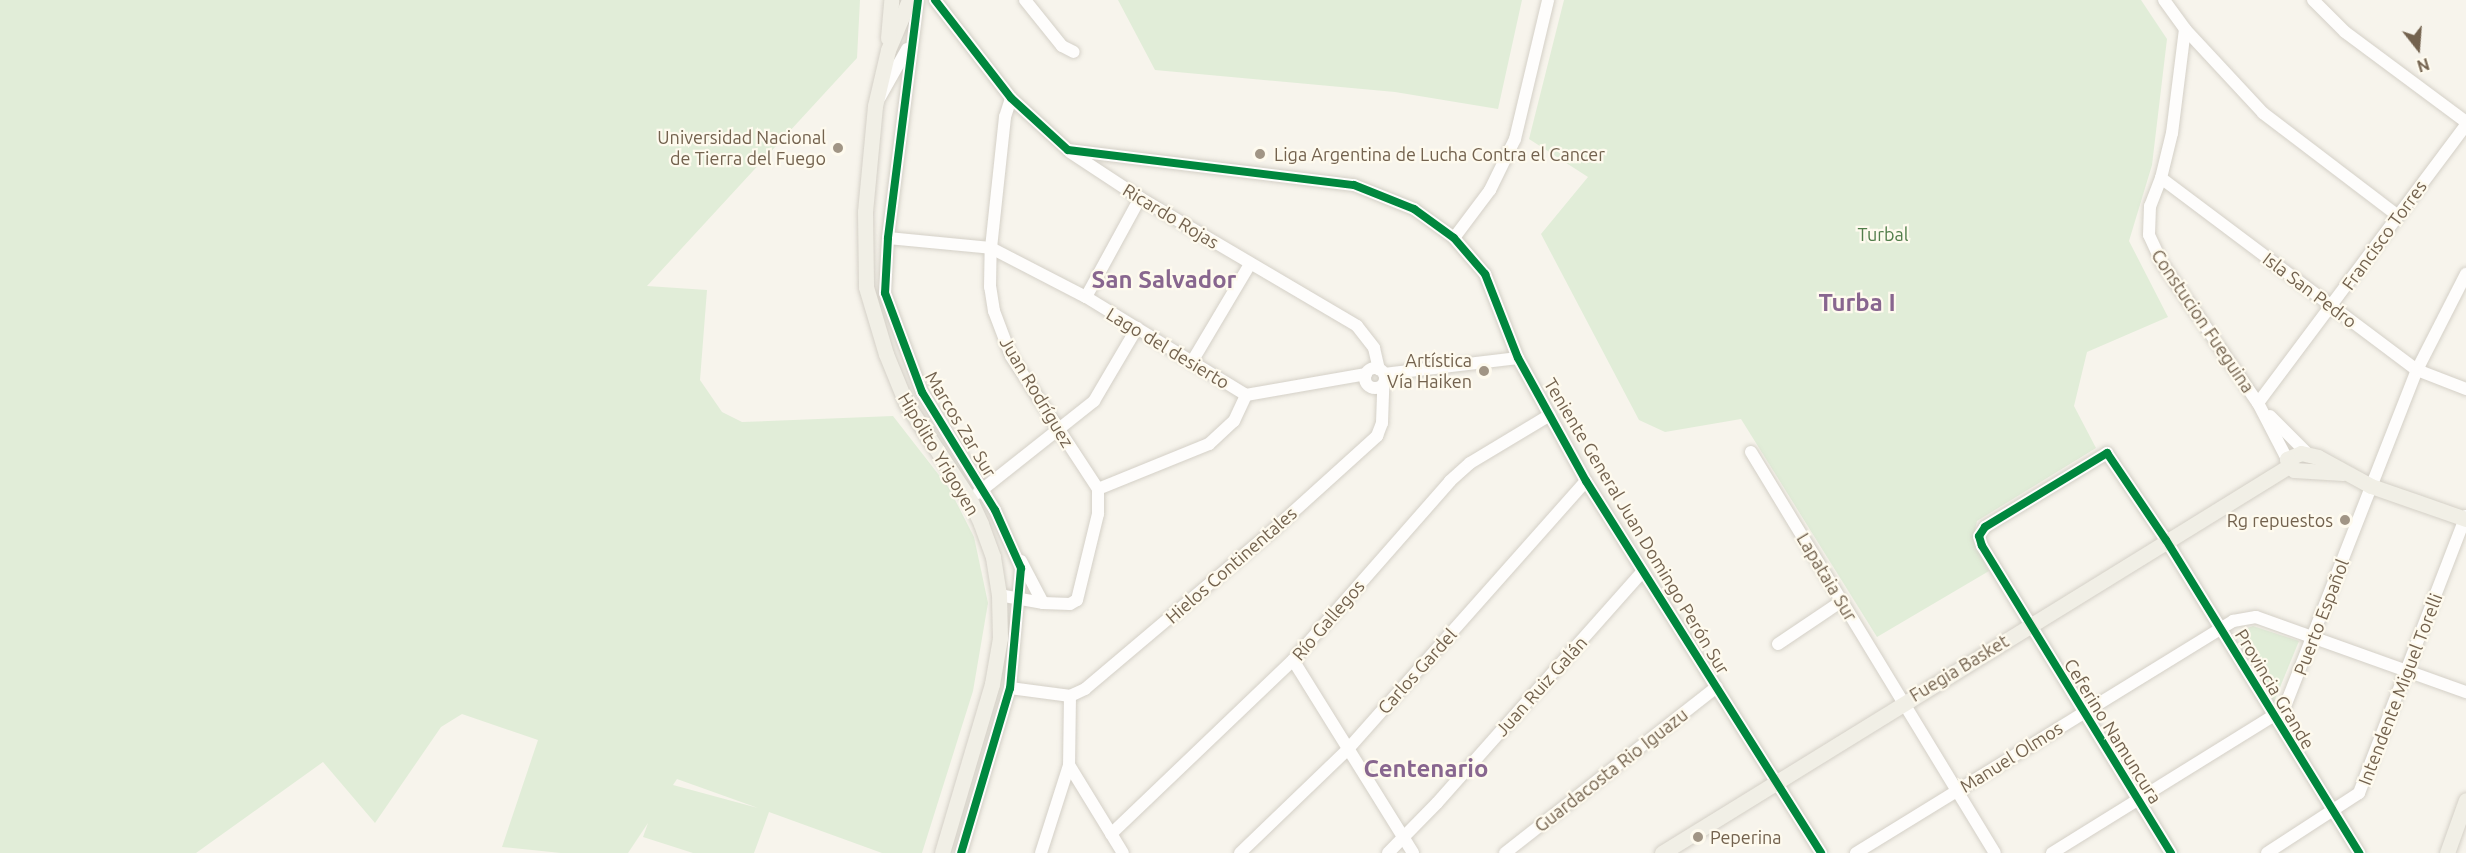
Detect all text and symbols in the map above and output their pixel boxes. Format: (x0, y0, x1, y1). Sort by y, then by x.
north arrow (2388, 18, 2448, 78)
text: N (2415, 55, 2432, 76)
place label: Universidad Nacional de Tierra del Fuego (657, 127, 826, 170)
marker: Universidad Nacional de Tierra del Fuego (831, 141, 845, 155)
place label: Liga Argentina de Lucha Contra el Cancer (1274, 143, 1605, 165)
marker: Liga Argentina de Lucha Contra el Cancer (1251, 145, 1269, 163)
street label: Francisco Torres (2337, 176, 2431, 294)
street label: Ricardo Rojas (1119, 179, 1223, 253)
park label: Turbal (1857, 223, 1909, 245)
street label: Constucion Fueguina (2147, 245, 2259, 397)
street label: Isla San Pedro (2259, 248, 2361, 332)
district label: San Salvador (1092, 266, 1236, 294)
district label: Turba I (1818, 289, 1896, 317)
street label: Lago del desierto (1103, 303, 1233, 393)
street label: Juan Rodríguez (996, 333, 1078, 451)
place label: Artística Vía Haiken (1387, 350, 1472, 392)
marker: Artística Vía Haiken (1477, 364, 1491, 378)
street label: Marcos Zar Sur (921, 367, 1001, 481)
street label: Teniente General Juan Domingo Perón Sur (1540, 374, 1734, 678)
street label: Hipólito Yrigoyen (894, 389, 984, 519)
street label: Hielos Continentales (1161, 502, 1301, 628)
place label: Rg repuestos (2227, 509, 2333, 531)
marker: Rg repuestos (2338, 513, 2352, 527)
street label: Lapataia Sur (1792, 529, 1862, 625)
street label: Puerto Español (2289, 556, 2353, 678)
street label: Río Gallegos (1287, 575, 1369, 665)
street label: Intendente Miguel Torelli (2353, 590, 2447, 788)
street label: Carlos Gardel (1373, 624, 1461, 718)
street label: Provincia Grande (2231, 625, 2319, 753)
street label: Fuegia Basket (1906, 630, 2012, 706)
street label: Juan Ruiz Galán (1491, 632, 1591, 740)
street label: Ceferino Namuncura (2060, 655, 2166, 807)
street label: Guardacosta Rio Iguazu (1530, 703, 1692, 837)
street label: Manuel Olmos (1956, 717, 2066, 797)
district label: Centenario (1364, 755, 1488, 783)
place label: Peperina (1710, 826, 1782, 848)
marker: Peperina (1691, 830, 1705, 844)

